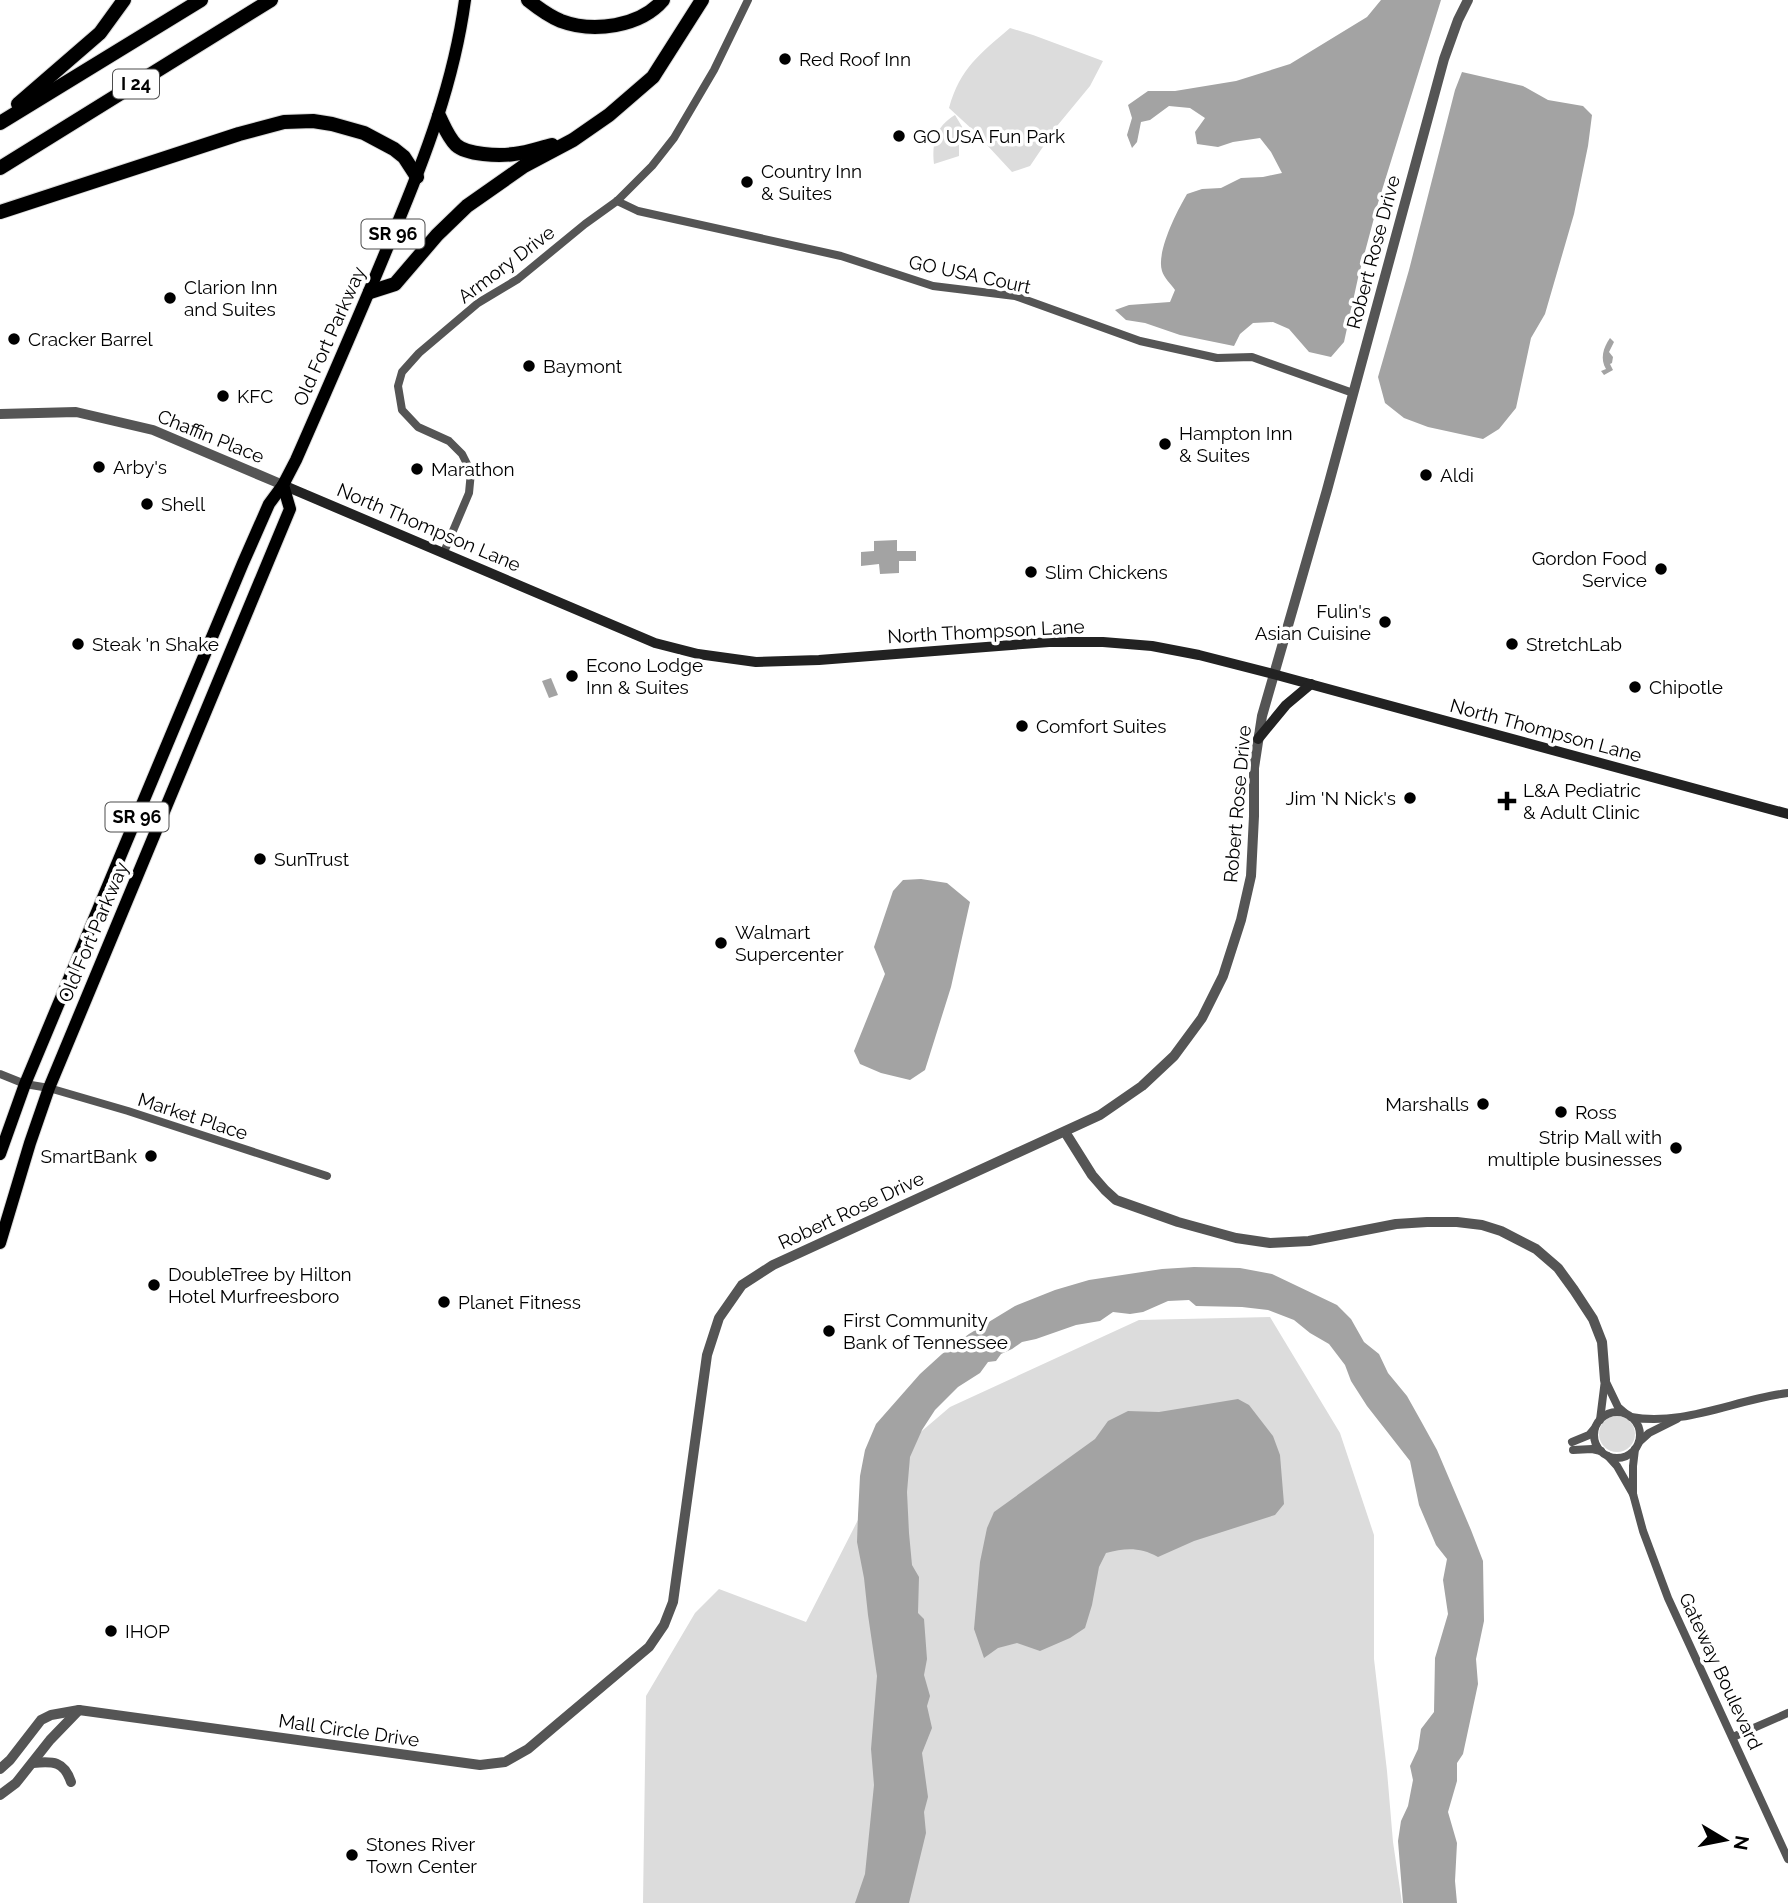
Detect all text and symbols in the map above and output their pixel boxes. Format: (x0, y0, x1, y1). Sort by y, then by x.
place label: Red Roof Inn (799, 48, 911, 70)
marker: Red Roof Inn (777, 51, 793, 67)
road number: I 24 (113, 70, 159, 98)
place label: GO USA Fun Park (913, 125, 1065, 147)
marker: GO USA Fun Park (891, 128, 907, 144)
place label: Country Inn & Suites (761, 160, 862, 204)
street label: Robert Rose Drive (1342, 173, 1404, 331)
marker: Country Inn & Suites (739, 174, 755, 190)
road number: SR 96 (362, 220, 424, 248)
street label: Armory Drive (453, 221, 559, 307)
street label: GO USA Court (907, 250, 1034, 298)
street label: Old Fort Parkway (288, 263, 370, 409)
place label: Clarion Inn and Suites (184, 276, 277, 320)
marker: Clarion Inn and Suites (162, 290, 178, 306)
place label: Cracker Barrel (28, 328, 153, 350)
marker: Cracker Barrel (6, 331, 22, 347)
place label: Baymont (543, 355, 623, 377)
marker: Baymont (521, 358, 537, 374)
place label: KFC (237, 385, 273, 407)
marker: KFC (215, 388, 231, 404)
street label: Chaffin Place (154, 405, 268, 467)
place label: Hampton Inn & Suites (1179, 422, 1293, 466)
marker: Hampton Inn & Suites (1157, 436, 1173, 452)
place label: Arby's (113, 456, 167, 478)
place label: Marathon (431, 458, 515, 480)
marker: Arby's (91, 459, 107, 475)
marker: Marathon (409, 461, 425, 477)
place label: Aldi (1440, 464, 1474, 486)
marker: Aldi (1418, 467, 1434, 483)
street label: North Thompson Lane (334, 478, 524, 576)
place label: Shell (161, 493, 206, 515)
marker: Shell (139, 496, 155, 512)
place label: Gordon Food Service (1532, 547, 1647, 591)
place label: Slim Chickens (1045, 561, 1168, 583)
marker: Gordon Food Service (1653, 561, 1669, 577)
marker: Slim Chickens (1023, 564, 1039, 580)
place label: Fulin's Asian Cuisine (1255, 600, 1371, 644)
marker: Fulin's Asian Cuisine (1377, 614, 1393, 630)
street label: North Thompson Lane (887, 615, 1085, 647)
place label: Steak 'n Shake (92, 633, 219, 655)
place label: StretchLab (1526, 633, 1622, 655)
marker: Steak 'n Shake (70, 636, 86, 652)
marker: StretchLab (1504, 636, 1520, 652)
place label: Econo Lodge Inn & Suites (586, 654, 703, 698)
marker: Econo Lodge Inn & Suites (564, 668, 580, 684)
place label: Chipotle (1649, 676, 1723, 698)
marker: Chipotle (1627, 679, 1643, 695)
street label: North Thompson Lane (1448, 694, 1644, 766)
place label: Comfort Suites (1036, 715, 1166, 737)
marker: Comfort Suites (1014, 718, 1030, 734)
street label: Robert Rose Drive (1219, 724, 1255, 884)
place label: L&A Pediatric & Adult Clinic (1523, 779, 1641, 823)
place label: Jim 'N Nick's (1285, 787, 1396, 809)
marker: Jim 'N Nick's (1402, 790, 1418, 806)
marker: L&A Pediatric & Adult Clinic (1497, 791, 1517, 811)
road number: SR 96 (106, 802, 168, 832)
place label: SunTrust (274, 848, 350, 870)
marker: SunTrust (252, 851, 268, 867)
street label: Old Fort Parkway (54, 859, 132, 1005)
place label: Walmart Supercenter (735, 921, 844, 965)
marker: Walmart Supercenter (713, 935, 729, 951)
street label: Market Place (135, 1088, 251, 1144)
place label: Marshalls (1385, 1093, 1469, 1115)
marker: Marshalls (1475, 1096, 1491, 1112)
place label: Ross (1575, 1101, 1617, 1123)
marker: Ross (1553, 1104, 1569, 1120)
place label: Strip Mall with multiple businesses (1487, 1126, 1662, 1170)
marker: Strip Mall with multiple businesses (1668, 1140, 1684, 1156)
place label: SmartBank (40, 1145, 137, 1167)
marker: SmartBank (143, 1148, 159, 1164)
street label: Robert Rose Drive (775, 1167, 927, 1253)
place label: DoubleTree by Hilton Hotel Murfreesboro (168, 1263, 352, 1307)
marker: DoubleTree by Hilton Hotel Murfreesboro (146, 1277, 162, 1293)
place label: Planet Fitness (458, 1291, 581, 1313)
marker: Planet Fitness (436, 1294, 452, 1310)
place label: First Community Bank of Tennessee (843, 1309, 1008, 1353)
marker: First Community Bank of Tennessee (821, 1323, 837, 1339)
street label: Gateway Boulevard (1675, 1589, 1767, 1753)
place label: IHOP (125, 1620, 170, 1642)
marker: IHOP (103, 1623, 119, 1639)
street label: Mall Circle Drive (277, 1709, 421, 1751)
north arrow (1690, 1805, 1760, 1875)
place label: Stones River Town Center (366, 1833, 477, 1877)
text: N (1730, 1834, 1754, 1852)
marker: Stones River Town Center (344, 1847, 360, 1863)

